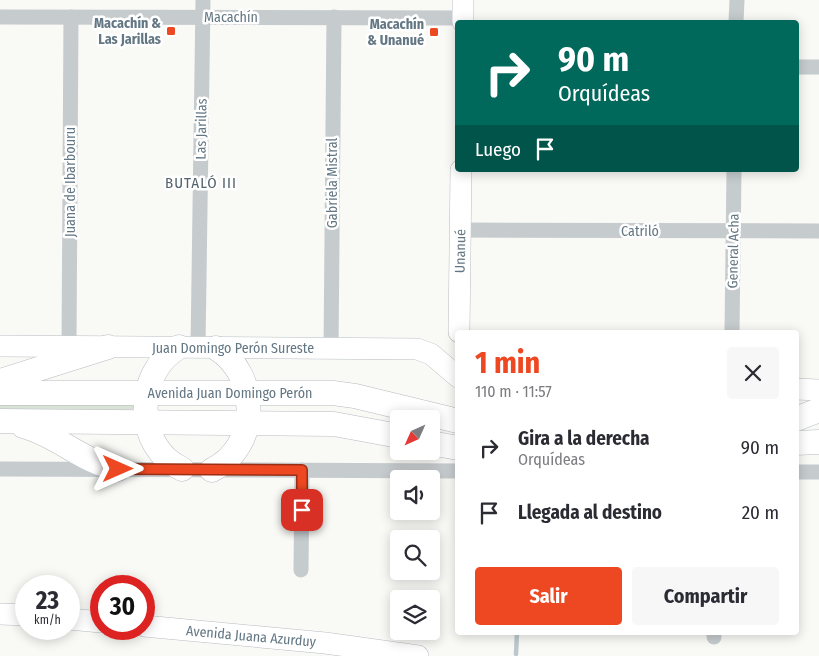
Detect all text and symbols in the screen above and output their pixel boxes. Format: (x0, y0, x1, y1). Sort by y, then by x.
street label: Macachín (204, 9, 258, 26)
place label: Macachín & Las Jarillas (94, 15, 161, 48)
place label: Macachín & Unanué (367, 16, 424, 49)
marker: Macachín & Las Jarillas (165, 25, 177, 37)
marker: Macachín & Unanué (428, 26, 440, 38)
text: 90 m (558, 38, 629, 80)
icon: right (475, 40, 540, 105)
text: Orquídeas (558, 80, 650, 107)
street label: Las Jarillas (192, 98, 211, 160)
street label: Juana de Ibarbouru (62, 127, 79, 237)
icon: arrive (531, 135, 559, 163)
street label: Gabriela Mistral (324, 138, 341, 228)
text: Luego (475, 138, 521, 161)
district label: BUTALÓ III (165, 174, 237, 192)
street label: General Acha (724, 213, 743, 289)
street label: Catriló (621, 223, 659, 240)
street label: Unanué (452, 229, 469, 273)
street label: Juan Domingo Perón Sureste (152, 340, 314, 357)
text: 1 min (475, 345, 540, 381)
button: close (727, 347, 779, 399)
text: 110 m · 11:57 (475, 382, 552, 401)
street label: Avenida Juan Domingo Perón (148, 385, 312, 402)
north arrow (390, 410, 440, 460)
map controls (390, 410, 440, 640)
text: Gira a la derecha (518, 427, 650, 450)
icon: right (475, 434, 503, 462)
text: 90 m (741, 436, 779, 459)
position arrow (91, 442, 143, 494)
text: Orquídeas (518, 450, 585, 469)
button: sound (390, 470, 440, 520)
pin (281, 489, 323, 531)
icon: arrive (288, 496, 316, 524)
icon: arrive (475, 499, 503, 527)
text: Llegada al destino (518, 501, 662, 524)
text: 20 m (742, 501, 779, 524)
button: search (390, 530, 440, 580)
button: Salir (475, 567, 622, 625)
button: Compartir (632, 567, 779, 625)
speed limit sign: 30 (90, 575, 155, 640)
text: 23 (36, 586, 59, 616)
button: layers (390, 590, 440, 640)
text: km/h (34, 613, 61, 627)
street label: Avenida Juana Azurduy (185, 622, 317, 651)

